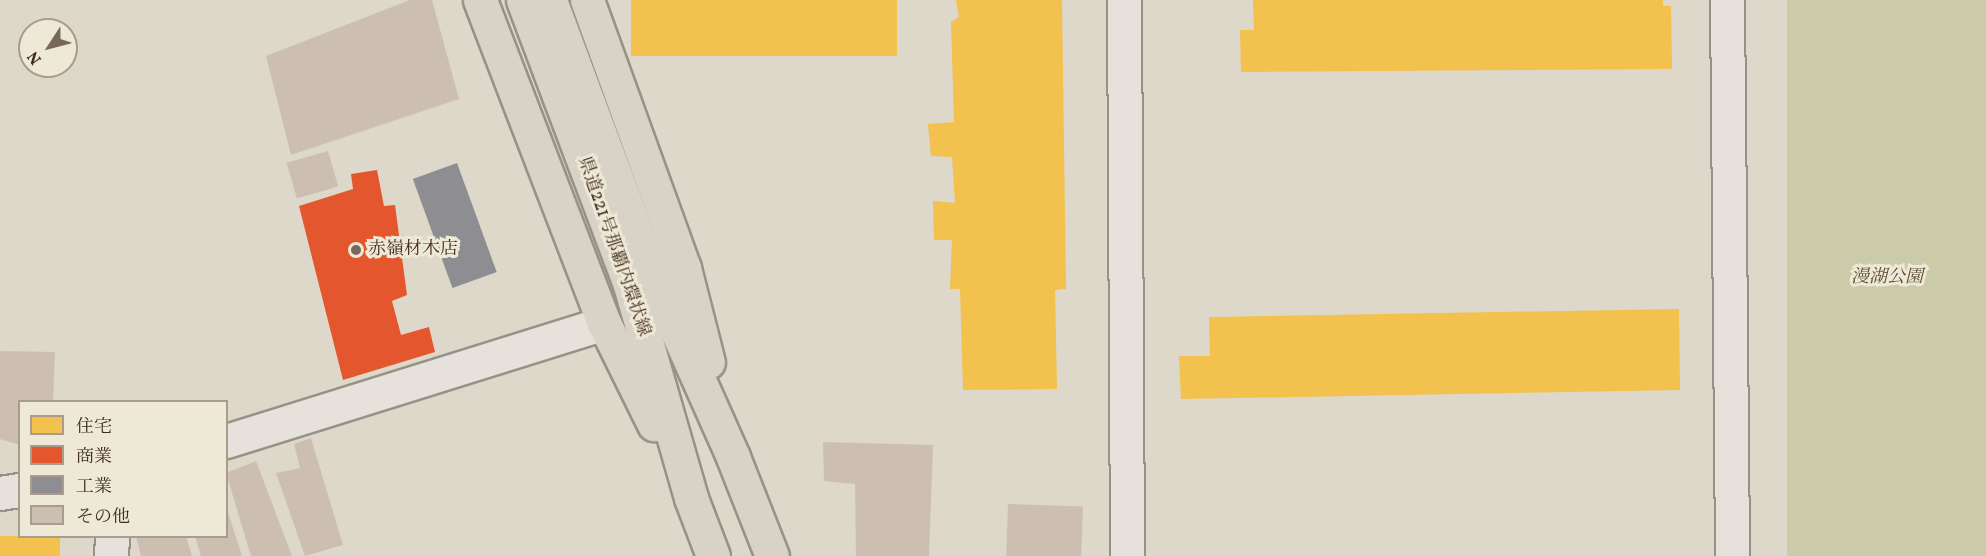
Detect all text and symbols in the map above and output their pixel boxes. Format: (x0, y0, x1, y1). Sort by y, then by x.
north arrow (18, 18, 78, 78)
text: N (23, 46, 47, 69)
street label: 県道221号那覇内環状線 (572, 154, 654, 340)
place label: 赤嶺材木店 (368, 239, 458, 261)
marker: 赤嶺材木店 (349, 243, 363, 257)
park label: 漫湖公園 (1851, 267, 1923, 289)
legend (18, 400, 228, 538)
text: 住宅 (76, 415, 112, 440)
text: 商業 (76, 445, 112, 470)
text: 工業 (76, 475, 112, 500)
text: その他 (76, 505, 130, 530)

